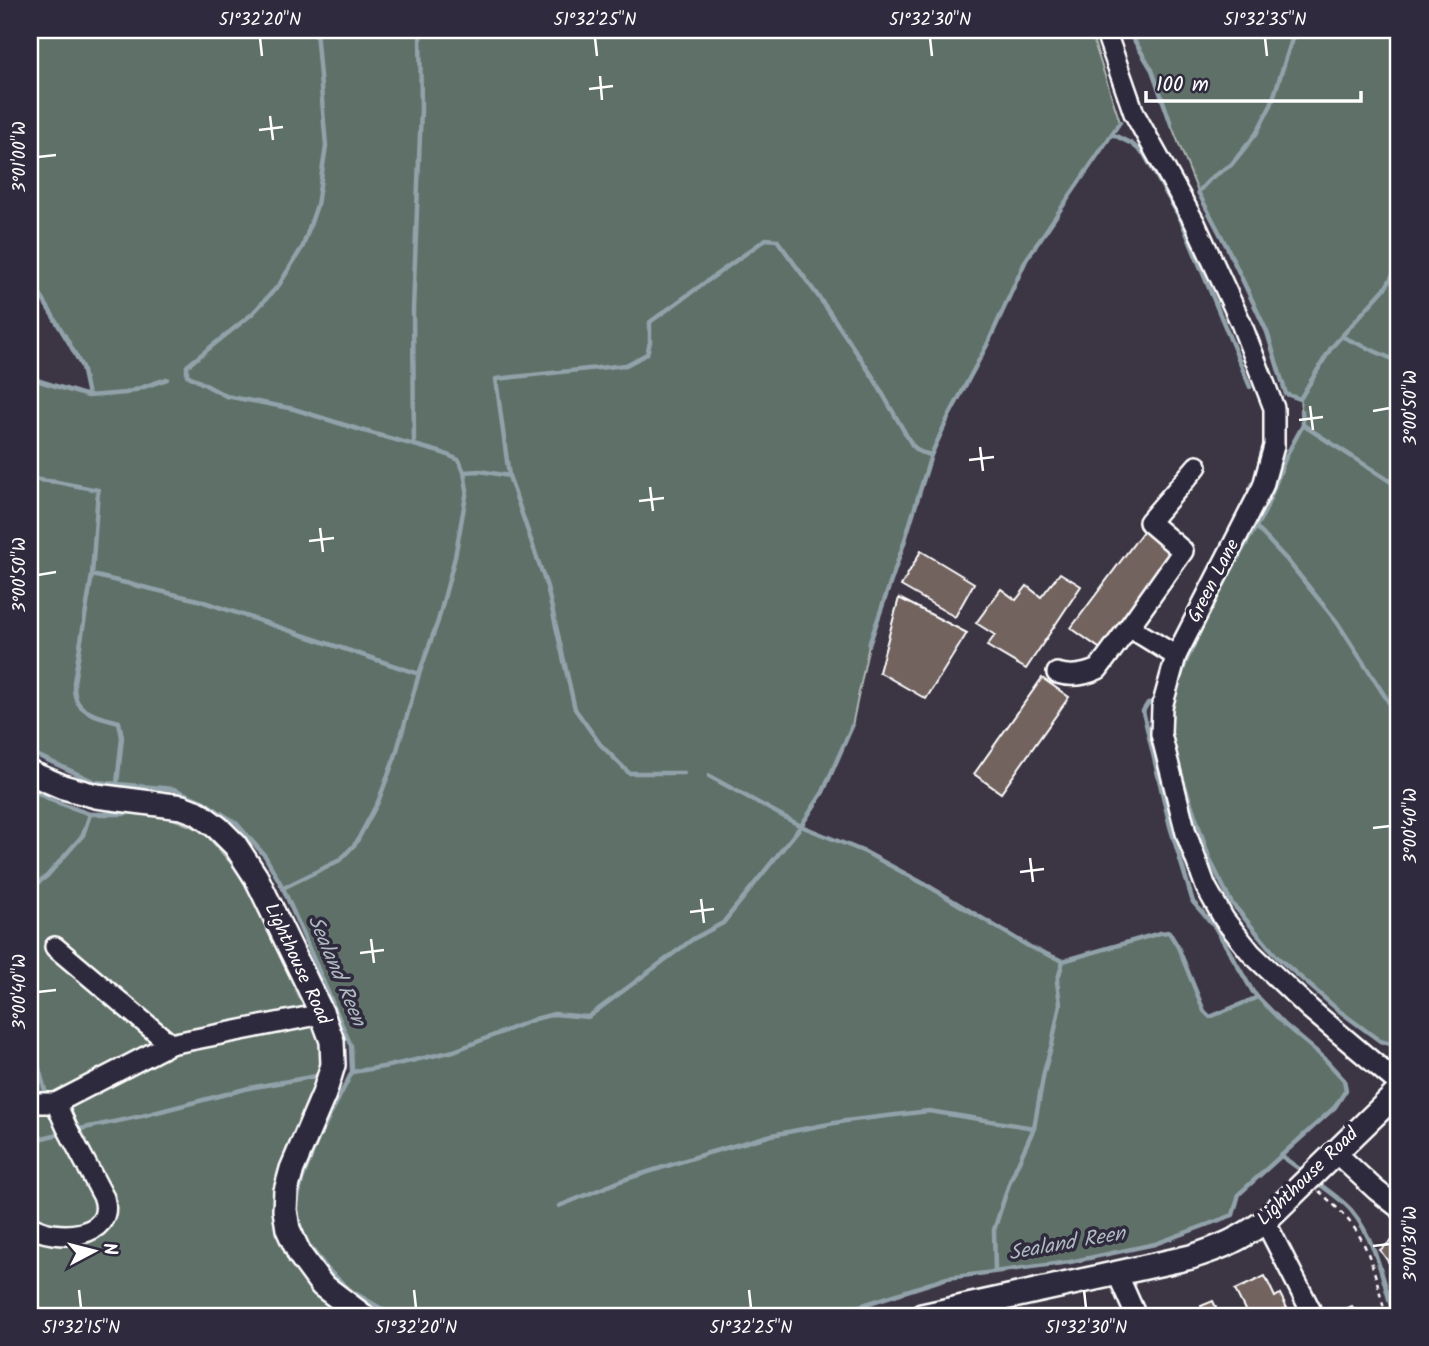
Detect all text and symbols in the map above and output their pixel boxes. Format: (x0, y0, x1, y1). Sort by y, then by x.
text: 51°32'20"N (219, 6, 301, 35)
text: 51°32'25"N (553, 6, 637, 35)
text: 51°32'30"N (889, 6, 971, 35)
text: 51°32'35"N (1224, 6, 1306, 35)
scale bar (1146, 60, 1361, 104)
text: 100 m (1156, 69, 1209, 102)
text: 3°01'00"W (6, 121, 35, 193)
text: 3°00'50"W (1397, 370, 1426, 446)
street label: Green Lane (1180, 533, 1248, 628)
text: 3°00'50"W (6, 537, 35, 613)
text: 3°00'40"W (1397, 788, 1426, 864)
street label: Lighthouse Road (256, 898, 339, 1031)
water label: Sealand Reen (298, 910, 375, 1033)
text: 3°00'40"W (6, 954, 35, 1030)
street label: Lighthouse Road (1250, 1120, 1366, 1234)
text: 3°00'30"W (1397, 1206, 1426, 1282)
north arrow (60, 1216, 130, 1286)
water label: Sealand Reen (1006, 1217, 1130, 1270)
text: N (93, 1241, 125, 1257)
text: 51°32'15"N (42, 1314, 120, 1343)
text: 51°32'20"N (375, 1314, 457, 1343)
text: 51°32'25"N (709, 1314, 793, 1343)
text: 51°32'30"N (1045, 1314, 1127, 1343)

